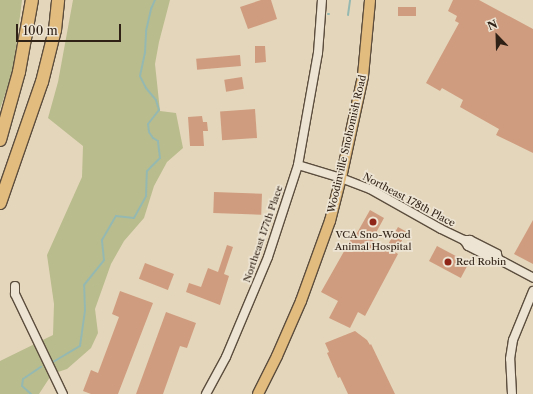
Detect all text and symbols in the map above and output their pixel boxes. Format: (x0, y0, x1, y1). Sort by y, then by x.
scale bar (18, 16, 123, 42)
north arrow (477, 16, 517, 56)
text: N (485, 17, 499, 33)
text: 100 m (23, 23, 58, 38)
street label: Woodinville Snohomish Road (325, 74, 369, 214)
street label: Northeast 178th Place (361, 171, 457, 229)
street label: Northeast 177th Place (241, 184, 285, 284)
marker: VCA Sno-Wood Animal Hospital (368, 217, 378, 227)
place label: VCA Sno-Wood Animal Hospital (335, 228, 411, 252)
place label: Red Robin (456, 256, 506, 268)
marker: Red Robin (443, 257, 453, 267)

